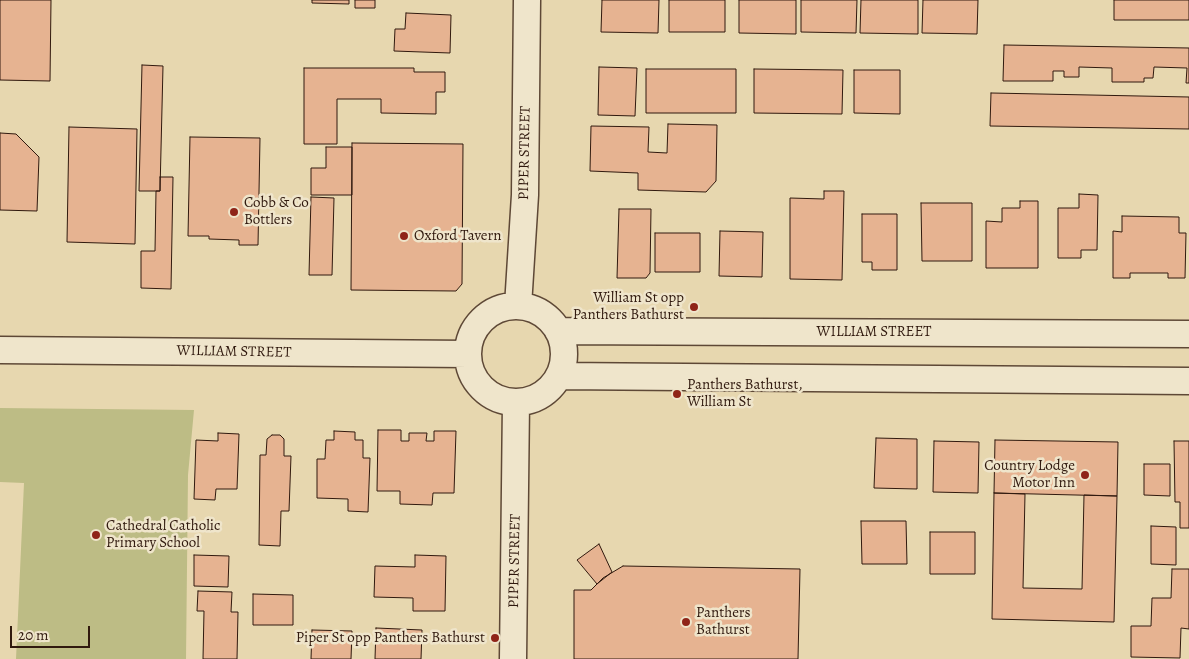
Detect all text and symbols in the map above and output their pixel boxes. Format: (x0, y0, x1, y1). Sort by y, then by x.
street label: PIPER STREET (515, 106, 535, 200)
place label: Cobb & Co Bottlers (244, 194, 309, 229)
marker: Cobb & Co Bottlers (228, 206, 240, 218)
place label: Oxford Tavern (414, 227, 502, 245)
marker: Oxford Tavern (398, 230, 410, 242)
place label: William St opp Panthers Bathurst (573, 289, 684, 324)
marker: William St opp Panthers Bathurst (688, 301, 700, 313)
street label: WILLIAM STREET (817, 323, 931, 341)
street label: WILLIAM STREET (176, 342, 292, 362)
place label: Panthers Bathurst, William St (687, 376, 803, 411)
marker: Panthers Bathurst, William St (671, 388, 683, 400)
place label: Country Lodge Motor Inn (984, 457, 1075, 492)
marker: Country Lodge Motor Inn (1079, 469, 1091, 481)
street label: PIPER STREET (505, 514, 525, 608)
place label: Cathedral Catholic Primary School (106, 517, 220, 552)
marker: Cathedral Catholic Primary School (90, 529, 102, 541)
place label: Panthers Bathurst (696, 604, 751, 639)
scale bar (12, 616, 92, 648)
marker: Panthers Bathurst (680, 616, 692, 628)
text: 20 m (18, 625, 49, 645)
place label: Piper St opp Panthers Bathurst (296, 629, 485, 647)
marker: Piper St opp Panthers Bathurst (489, 632, 501, 644)

